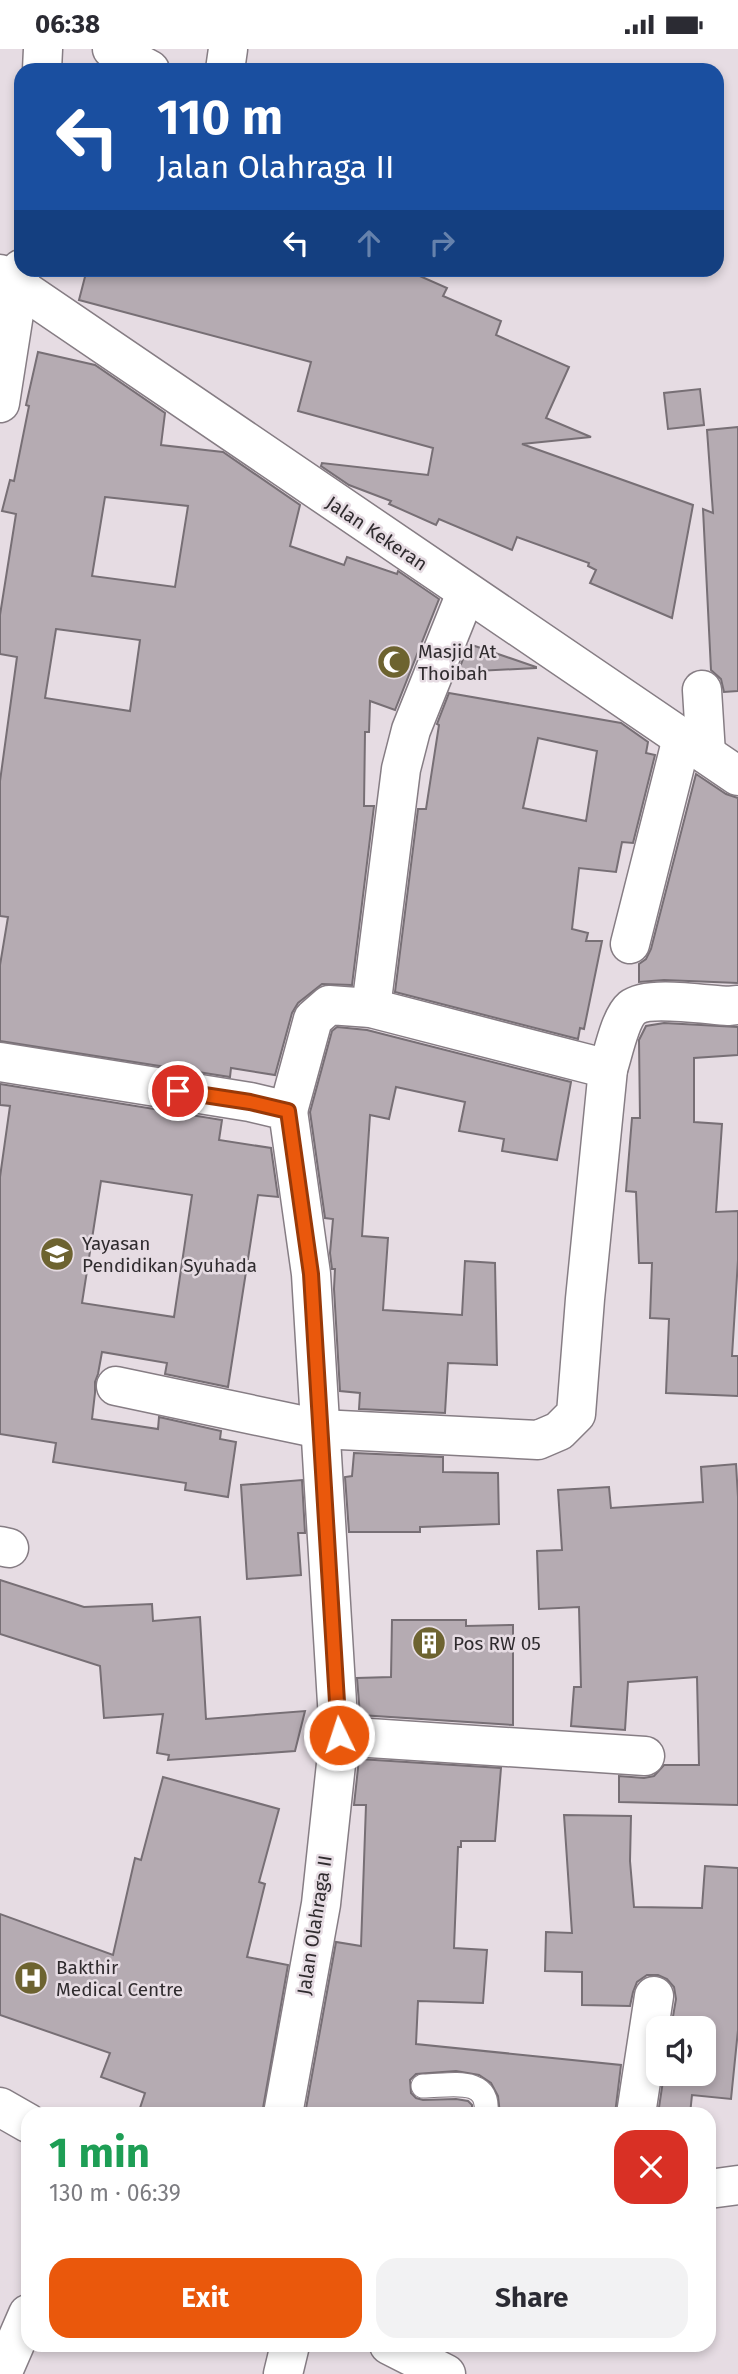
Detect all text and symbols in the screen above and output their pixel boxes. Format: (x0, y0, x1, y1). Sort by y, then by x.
text: 06:38 (35, 9, 100, 40)
text: 110 m (157, 88, 283, 147)
icon: left (42, 91, 133, 182)
text: Jalan Olahraga II (157, 148, 394, 186)
icon: left (277, 224, 315, 262)
icon: ahead (350, 224, 388, 262)
icon: right (423, 224, 461, 262)
street label: Jalan Kekeran (322, 491, 432, 576)
place label: Masjid At Thoibah (418, 640, 497, 685)
mosque icon: Masjid At Thoibah (375, 643, 413, 681)
pin (148, 1061, 208, 1121)
icon: arrive (159, 1072, 197, 1110)
place label: Yayasan Pendidikan Syuhada (82, 1232, 257, 1277)
school or university icon: Yayasan Pendidikan Syuhada (38, 1235, 76, 1273)
building icon: Pos RW 05 (410, 1624, 448, 1662)
place label: Pos RW 05 (453, 1632, 541, 1655)
position arrow (302, 1698, 376, 1772)
street label: Jalan Olahraga II (292, 1854, 337, 1996)
place label: Bakthir Medical Centre (56, 1956, 183, 2001)
hospital icon: Bakthir Medical Centre (12, 1959, 50, 1997)
map controls (646, 2016, 716, 2086)
button: sound (646, 2016, 716, 2086)
text: 1 min (49, 2128, 150, 2178)
button: close (614, 2130, 688, 2204)
text: 130 m · 06:39 (49, 2179, 181, 2207)
button: Exit (49, 2258, 362, 2338)
button: Share (376, 2258, 688, 2338)

